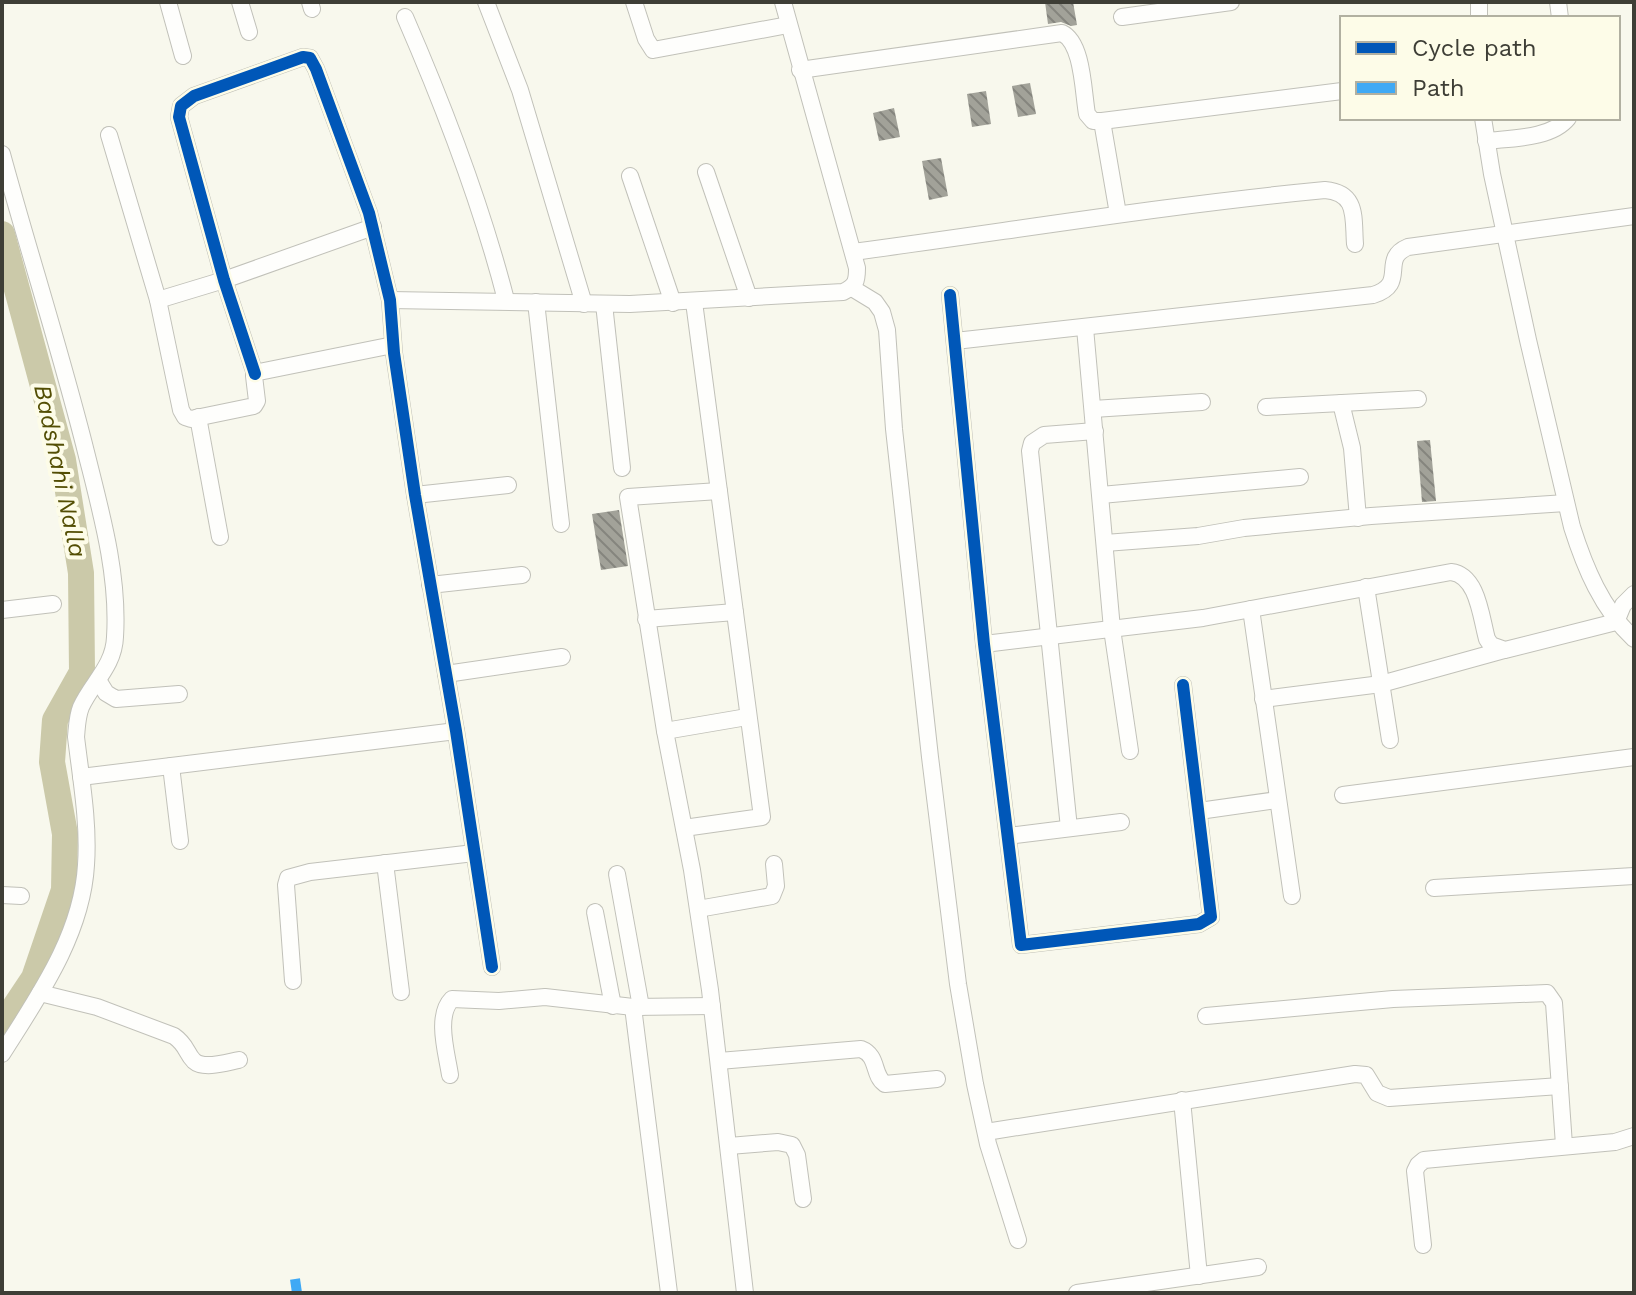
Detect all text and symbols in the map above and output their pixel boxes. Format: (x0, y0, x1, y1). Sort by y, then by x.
legend (1340, 16, 1620, 120)
text: Cycle path (1412, 34, 1537, 62)
text: Path (1412, 74, 1465, 102)
water label: Badshahi Nalla (28, 382, 92, 560)

